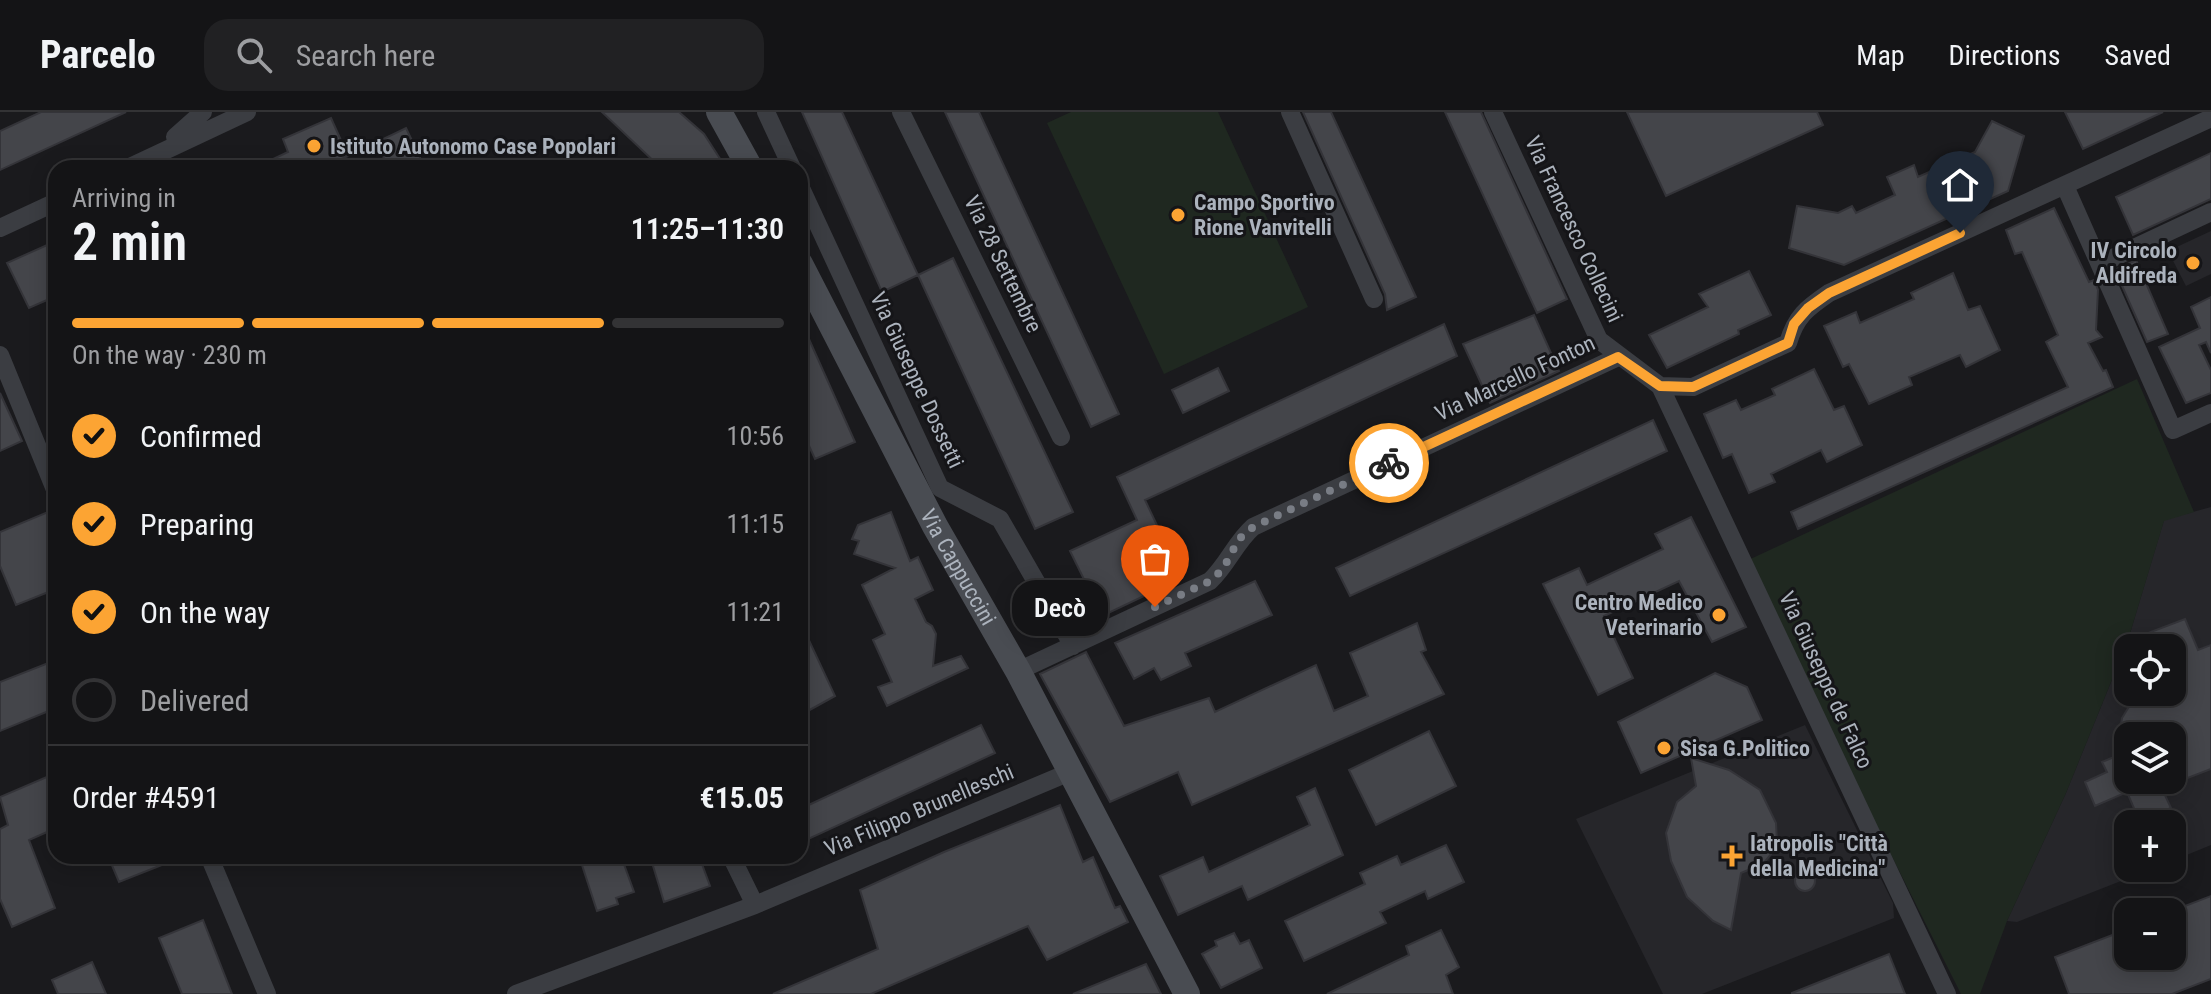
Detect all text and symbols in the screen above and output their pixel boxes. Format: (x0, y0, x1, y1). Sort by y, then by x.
search box (204, 19, 764, 91)
text: Parcelo (40, 33, 156, 77)
icon: search (232, 33, 276, 77)
text: Search here (296, 38, 435, 73)
text: Map (1856, 39, 1905, 72)
text: Directions (1949, 39, 2060, 72)
text: Saved (2104, 39, 2171, 72)
street label: Via Francesco Collecini (1520, 132, 1628, 326)
place label: Istituto Autonomo Case Popolari (330, 134, 616, 159)
marker: Istituto Autonomo Case Popolari (305, 137, 323, 155)
pin (1926, 151, 1994, 233)
icon: home (1938, 163, 1982, 207)
text: Arriving in (72, 183, 176, 213)
place label: Campo Sportivo Rione Vanvitelli (1194, 190, 1335, 240)
street label: Via 28 Settembre (959, 192, 1047, 336)
marker: Campo Sportivo Rione Vanvitelli (1169, 206, 1187, 224)
text: 11:25–11:30 (631, 211, 784, 246)
text: 2 min (72, 212, 187, 273)
place label: IV Circolo Aldifreda (2091, 238, 2177, 288)
marker: IV Circolo Aldifreda (2184, 254, 2202, 272)
street label: Via Giuseppe Dossetti (865, 288, 969, 472)
street label: Via Marcello Fonton (1431, 330, 1599, 426)
text: On the way · 230 m (72, 340, 267, 370)
icon: check (72, 414, 116, 458)
text: Confirmed (140, 419, 262, 454)
text: 10:56 (727, 421, 784, 451)
courier (1349, 423, 1429, 503)
icon: bike (1367, 441, 1411, 485)
icon: check (72, 502, 116, 546)
street label: Via Cappuccini (916, 505, 1002, 629)
text: Preparing (140, 507, 254, 542)
text: 11:15 (727, 509, 784, 539)
pin (1121, 525, 1189, 607)
icon: bag (1133, 537, 1177, 581)
callout: Decò (1011, 579, 1107, 635)
street label: Via Giuseppe de Falco (1774, 588, 1878, 772)
icon: check (72, 590, 116, 634)
place label: Centro Medico Veterinario (1575, 590, 1703, 640)
text: Decò (1034, 593, 1086, 623)
text: On the way (140, 595, 270, 630)
text: 11:21 (727, 597, 784, 627)
marker: Centro Medico Veterinario (1710, 606, 1728, 624)
map controls (2114, 634, 2186, 970)
button: locate (2114, 634, 2186, 706)
text: Delivered (140, 683, 249, 718)
button: layers (2114, 722, 2186, 794)
place label: Sisa G.Politico (1680, 736, 1810, 761)
marker: Sisa G.Politico (1655, 739, 1673, 757)
street label: Via Filippo Brunelleschi (821, 759, 1017, 861)
text: Order #4591 (72, 780, 220, 815)
text: €15.05 (699, 780, 784, 815)
button: + (2114, 810, 2186, 882)
place label: Iatropolis "Città della Medicina" (1750, 831, 1888, 881)
marker: Iatropolis "Città della Medicina" (1721, 845, 1743, 867)
button: − (2114, 898, 2186, 970)

